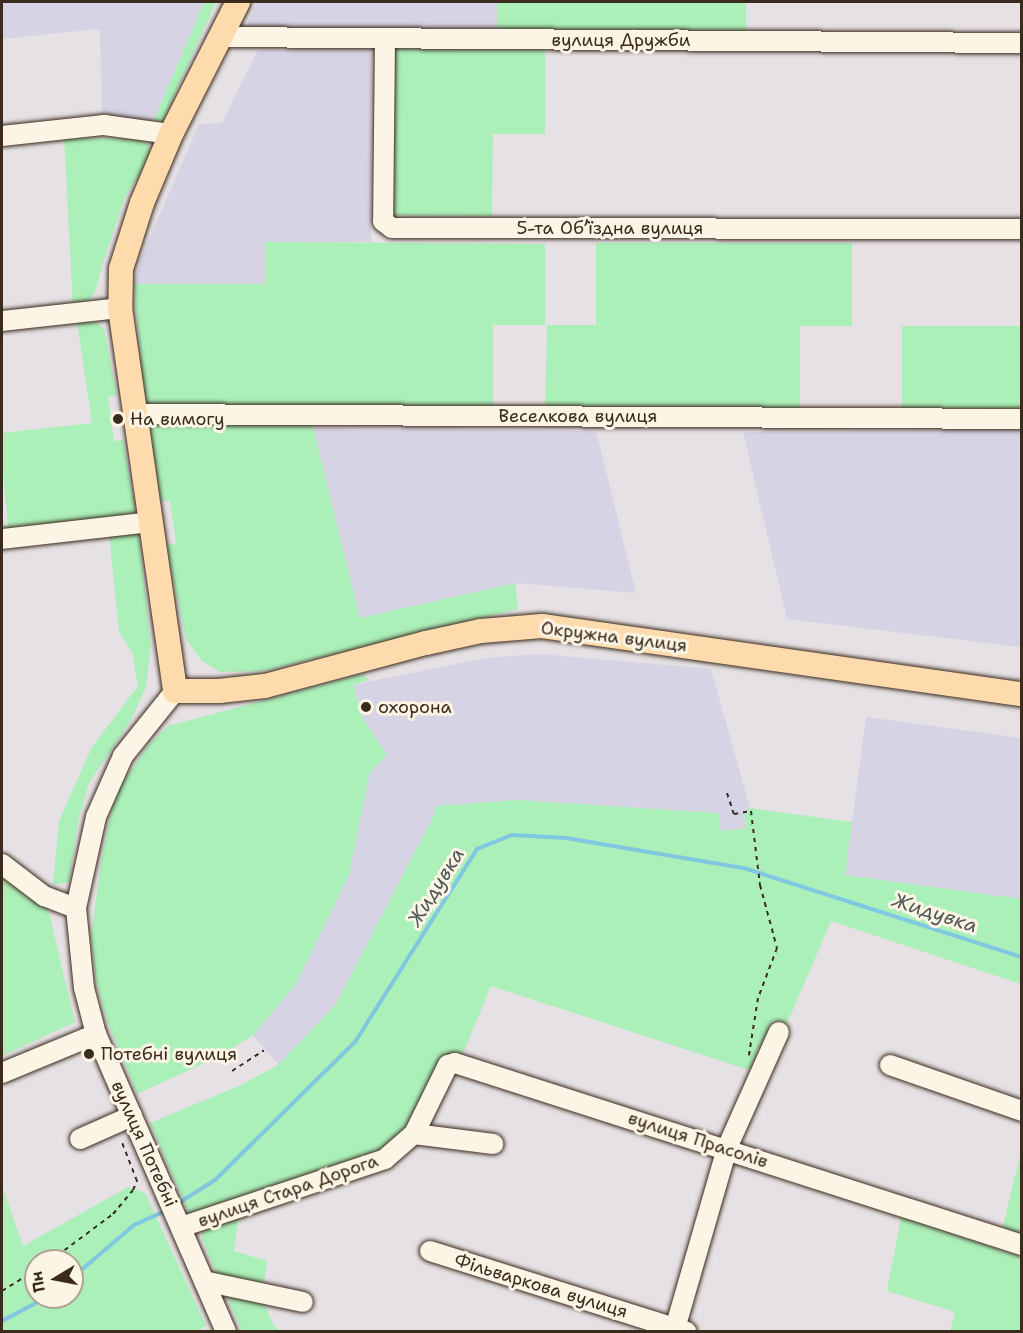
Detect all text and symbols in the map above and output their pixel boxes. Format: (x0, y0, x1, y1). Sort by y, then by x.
street label: вулиця Дружби (552, 29, 690, 51)
street label: 5-та Обʼїздна вулиця (517, 217, 703, 239)
street label: Веселкова вулиця (499, 405, 657, 427)
place label: На вимогу (130, 408, 225, 430)
marker: На вимогу (111, 412, 125, 426)
street label: Окружна вулиця (540, 617, 688, 657)
place label: охорона (378, 696, 452, 718)
marker: охорона (359, 700, 373, 714)
water label: Жидувка (402, 843, 470, 931)
water label: Жидувка (889, 888, 981, 938)
place label: Потебні вулиця (101, 1043, 237, 1065)
marker: Потебні вулиця (82, 1047, 96, 1061)
street label: вулиця Потебні (106, 1077, 182, 1211)
street label: вулиця Прасолів (625, 1107, 771, 1173)
street label: вулиця Стара Дорога (195, 1150, 381, 1232)
north arrow (24, 1249, 84, 1309)
street label: Фільваркова вулиця (452, 1249, 630, 1323)
text: Пн (26, 1270, 50, 1294)

